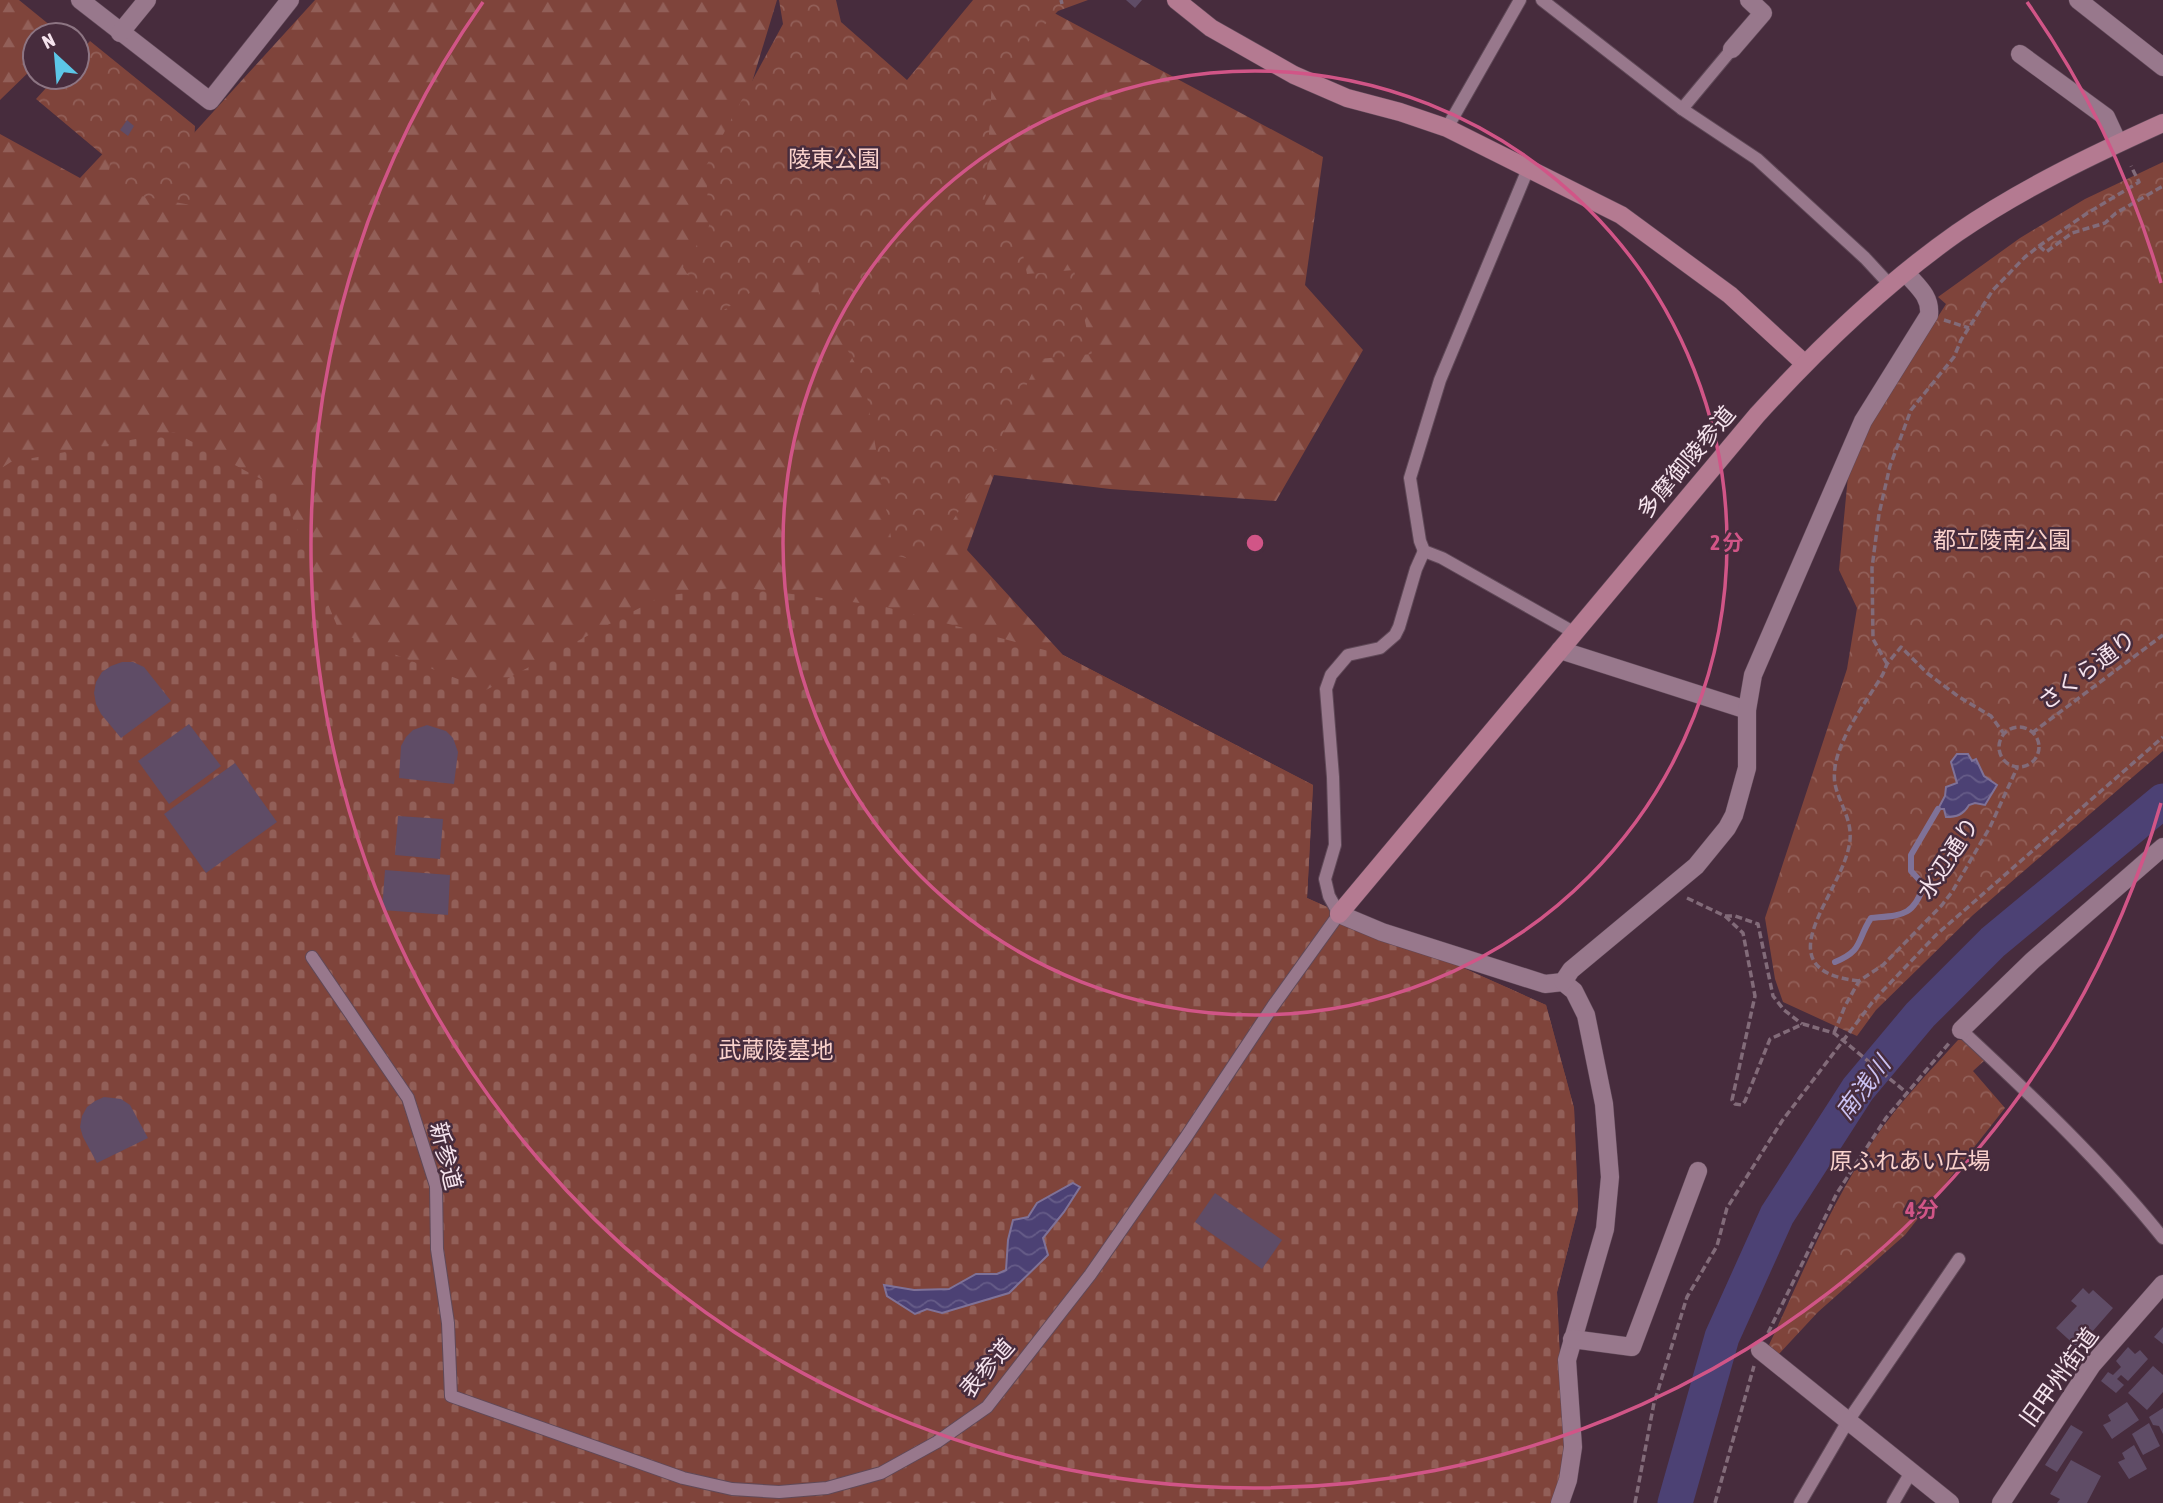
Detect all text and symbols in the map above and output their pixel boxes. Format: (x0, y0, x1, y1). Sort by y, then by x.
north arrow (21, 21, 91, 91)
text: N (39, 28, 58, 53)
park label: 陵東公園 (788, 146, 880, 172)
street label: 多摩御陵参道 (1632, 401, 1740, 523)
park label: 都立陵南公園 (1933, 527, 2071, 553)
text: 2 分 (1710, 530, 1744, 554)
centre of rings (1243, 531, 1267, 555)
street label: さくら通り (2033, 625, 2141, 715)
street label: 水辺通り (1912, 812, 1984, 904)
park label: 武蔵陵墓地 (719, 1037, 834, 1063)
water label: 南浅川 (1831, 1049, 1897, 1125)
street label: 新参道 (425, 1119, 467, 1193)
park label: 原ふれあい広場 (1830, 1148, 1991, 1174)
text: 4 分 (1904, 1197, 1939, 1221)
street label: 旧甲州街道 (2015, 1323, 2103, 1431)
street label: 表参道 (955, 1333, 1019, 1403)

